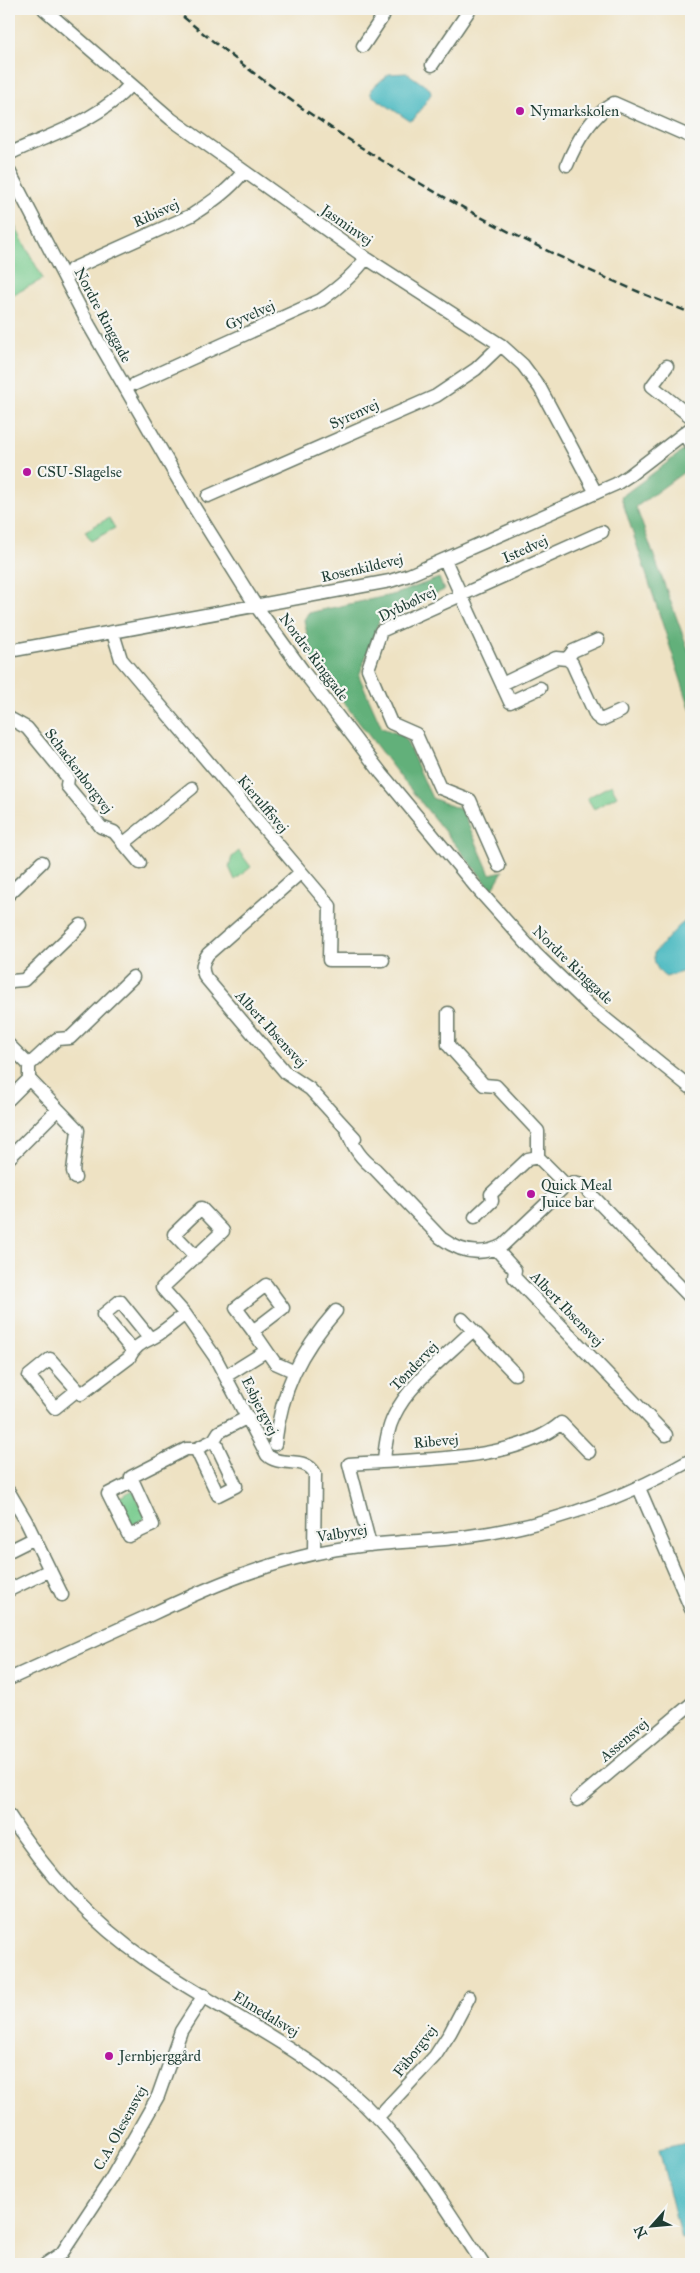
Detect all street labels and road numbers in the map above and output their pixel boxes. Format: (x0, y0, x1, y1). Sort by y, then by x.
street label: Ribisvej (130, 195, 182, 231)
street label: Jasminvej (315, 200, 376, 250)
street label: Nordre Ringgade (70, 264, 136, 366)
street label: Gyvelvej (223, 296, 277, 334)
street label: Syrenvej (327, 395, 381, 433)
street label: Istedvej (500, 531, 550, 567)
street label: Rosenkildevej (319, 550, 405, 586)
street label: Dybbølvej (375, 582, 439, 626)
street label: Nordre Ringgade (275, 610, 353, 704)
street label: Schackenborgvej (41, 725, 117, 817)
street label: Kierulffsvej (234, 771, 292, 837)
street label: Nordre Ringgade (529, 922, 617, 1008)
street label: Albert Ibsensvej (231, 986, 310, 1071)
street label: Albert Ibsensvej (526, 1267, 607, 1350)
street label: Tøndervej (386, 1338, 442, 1394)
street label: Esbjergvej (238, 1374, 282, 1438)
street label: Ribevej (413, 1430, 459, 1452)
street label: Valbyvej (315, 1520, 368, 1546)
street label: Assensvej (595, 1715, 652, 1766)
street label: Elmedalsvej (230, 1987, 302, 2041)
street label: Fåborgvej (389, 2022, 441, 2080)
street label: C.A. Olesensvej (89, 2082, 151, 2174)

